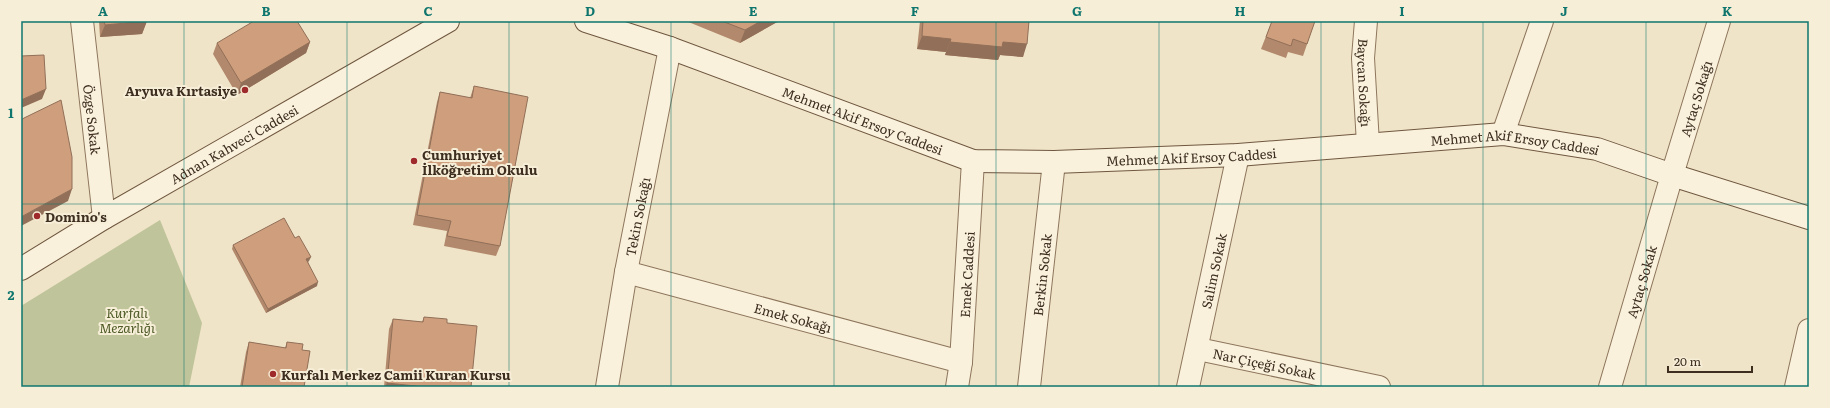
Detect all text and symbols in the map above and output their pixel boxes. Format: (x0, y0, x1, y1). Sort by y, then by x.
text: A (98, 1, 108, 20)
text: B (262, 1, 271, 20)
text: C (423, 1, 433, 20)
text: D (585, 1, 595, 20)
text: E (749, 1, 758, 20)
text: F (911, 1, 919, 20)
text: G (1072, 1, 1082, 20)
text: H (1235, 1, 1246, 20)
text: I (1399, 1, 1405, 20)
text: J (1560, 1, 1568, 20)
text: K (1722, 1, 1733, 20)
street label: Baycan Sokağı (1353, 38, 1377, 128)
street label: Aytaç Sokağı (1675, 57, 1716, 139)
place label: Aryuva Kırtasiye (125, 81, 237, 100)
street label: Mehmet Akif Ersoy Caddesi (780, 81, 947, 159)
street label: Özge Sokak (80, 83, 106, 157)
marker: Aryuva Kırtasiye (240, 85, 250, 95)
street label: Adnan Kahveci Caddesi (166, 99, 302, 188)
text: 1 (8, 103, 14, 122)
street label: Mehmet Akif Ersoy Caddesi (1430, 124, 1603, 159)
street label: Mehmet Akif Ersoy Caddesi (1106, 142, 1278, 170)
place label: Cumhuriyet İlköğretim Okulu (422, 145, 538, 179)
marker: Cumhuriyet İlköğretim Okulu (409, 156, 419, 166)
street label: Tekin Sokağı (620, 175, 654, 258)
place label: Domino's (45, 207, 107, 226)
marker: Domino's (32, 211, 42, 221)
street label: Emek Caddesi (954, 230, 978, 318)
street label: Salim Sokak (1196, 230, 1231, 310)
street label: Berkin Sokak (1027, 231, 1056, 317)
street label: Aytaç Sokak (1621, 242, 1661, 320)
text: 2 (8, 285, 15, 304)
street label: Emek Sokağı (752, 297, 835, 337)
park label: Kurfalı Mezarlığı (99, 303, 155, 337)
street label: Nar Çiçeği Sokak (1211, 343, 1319, 383)
scale bar (1668, 348, 1752, 374)
text: 20 m (1674, 352, 1701, 370)
place label: Kurfalı Merkez Camii Kuran Kursu (281, 365, 511, 384)
marker: Kurfalı Merkez Camii Kuran Kursu (268, 369, 278, 379)

